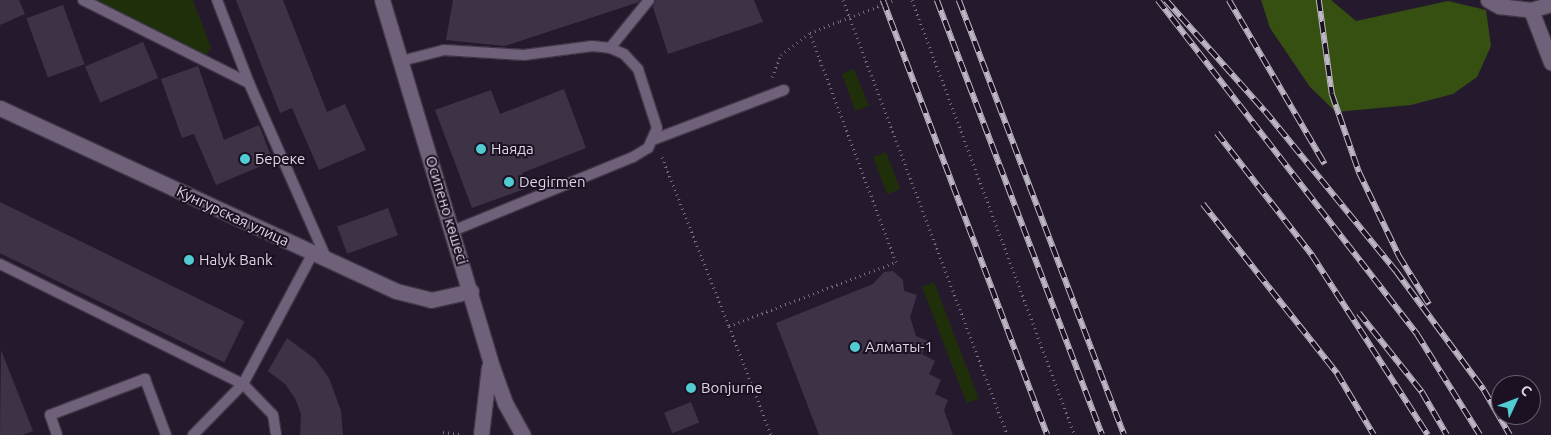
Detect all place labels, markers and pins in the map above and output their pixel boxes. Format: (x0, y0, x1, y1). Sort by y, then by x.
place label: Наяда (491, 140, 534, 158)
marker: Наяда (475, 143, 487, 155)
place label: Береке (255, 150, 305, 168)
marker: Береке (239, 153, 251, 165)
place label: Degirmen (519, 173, 586, 191)
marker: Degirmen (503, 176, 515, 188)
place label: Halyk Bank (199, 251, 273, 269)
marker: Halyk Bank (183, 254, 195, 266)
place label: Алматы-1 (865, 338, 933, 356)
marker: Алматы-1 (849, 341, 861, 353)
place label: Bonjurne (701, 379, 763, 397)
marker: Bonjurne (685, 382, 697, 394)

